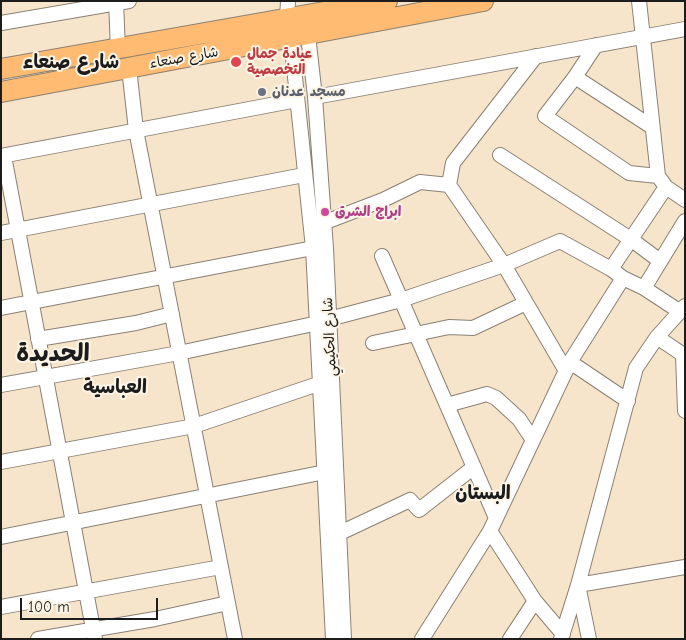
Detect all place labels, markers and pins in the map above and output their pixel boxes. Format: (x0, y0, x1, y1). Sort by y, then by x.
place label: عيادة جمال التخصصية (247, 46, 312, 78)
marker: عيادة جمال التخصصية (229, 55, 243, 69)
place label: مسجد عدنان (272, 84, 346, 100)
marker: مسجد عدنان (256, 86, 268, 98)
place label: ابراج الشرق (335, 204, 401, 220)
marker: ابراج الشرق (319, 206, 331, 218)

